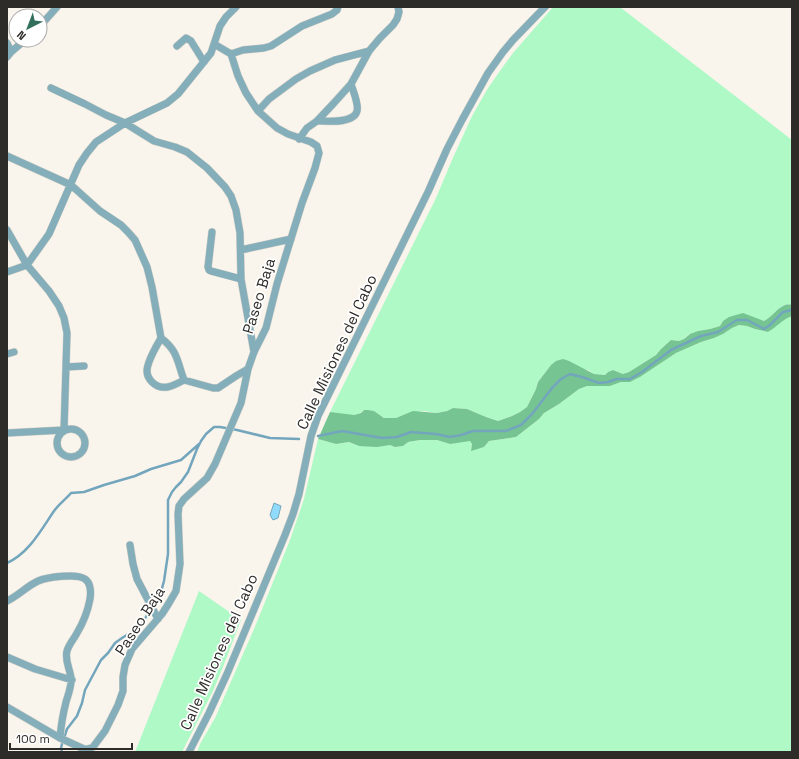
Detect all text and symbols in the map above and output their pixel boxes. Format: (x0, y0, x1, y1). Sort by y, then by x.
north arrow (8, 8, 48, 48)
text: N (14, 28, 29, 43)
street label: Paseo Baja (238, 255, 279, 336)
street label: Calle Misiones del Cabo (292, 271, 381, 432)
street label: Calle Misiones del Cabo (176, 571, 262, 733)
street label: Paseo Baja (110, 582, 169, 659)
scale bar (10, 725, 132, 751)
text: 100 m (16, 731, 50, 747)

